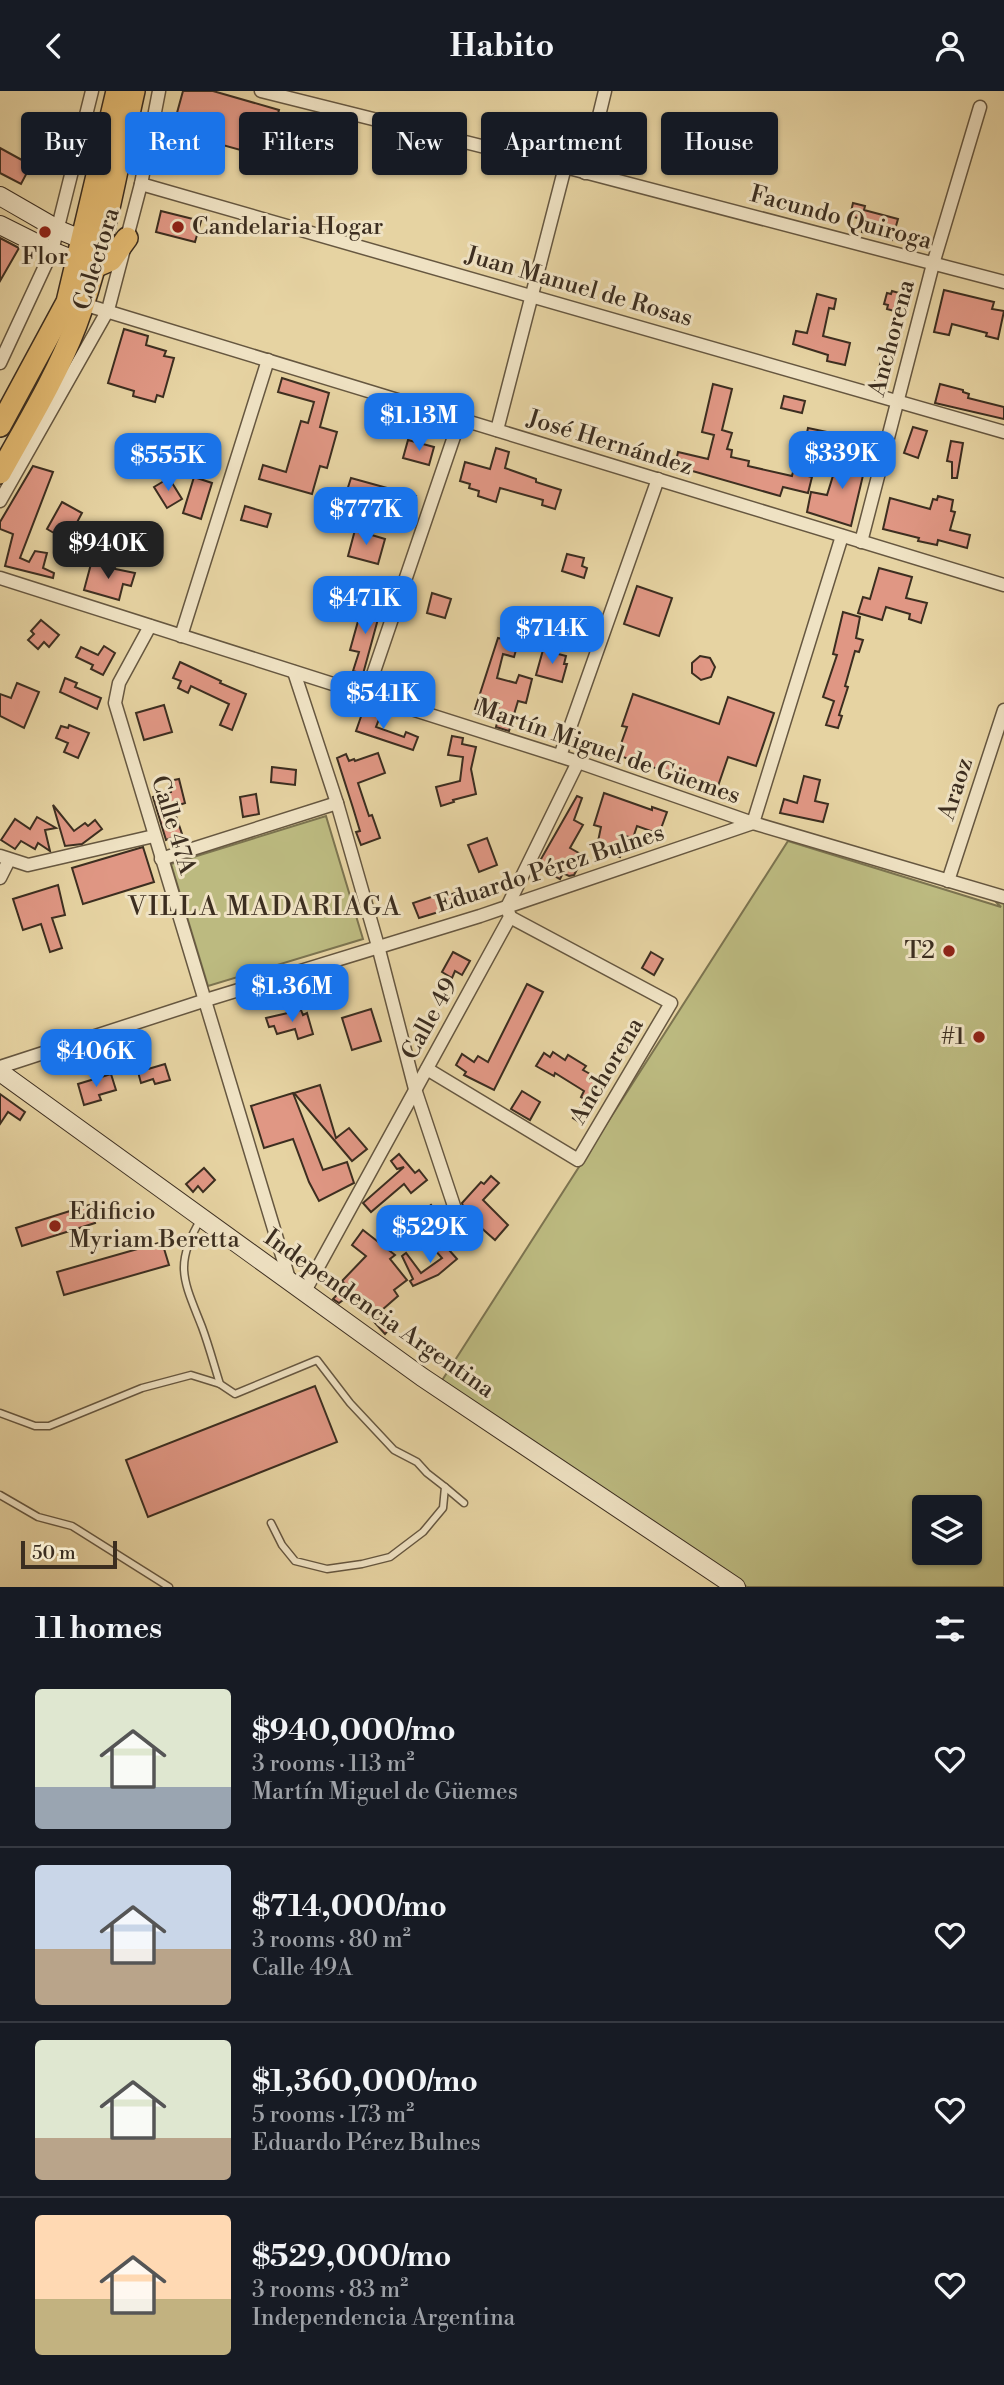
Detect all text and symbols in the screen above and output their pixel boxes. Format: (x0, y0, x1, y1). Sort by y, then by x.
text: Habito (450, 26, 554, 66)
icon: back (35, 27, 73, 65)
icon: person (931, 27, 969, 65)
chip: Buy (21, 112, 111, 175)
chip: Rent (125, 112, 225, 175)
chip: Filters (239, 112, 358, 175)
chip: New (372, 112, 467, 175)
chip: Apartment (481, 112, 647, 175)
chip: House (661, 112, 778, 175)
street label: Facundo Quiroga (747, 179, 936, 257)
street label: Colectora (67, 203, 127, 314)
place label: Candelaria Hogar (192, 212, 383, 242)
marker: Candelaria Hogar (170, 219, 186, 235)
marker: Flor (37, 224, 53, 240)
street label: Juan Manuel de Rosas (461, 240, 696, 334)
place label: Flor (22, 242, 68, 272)
street label: Anchorena (862, 276, 922, 400)
pin: $1.13M (362, 393, 476, 453)
text: $1.13M (380, 402, 458, 430)
street label: José Hernández (523, 403, 696, 482)
pin: $339K (793, 431, 891, 491)
pin: $555K (119, 433, 217, 493)
text: $339K (805, 440, 879, 468)
text: $555K (130, 442, 206, 470)
pin: $777K (317, 487, 415, 547)
text: $777K (330, 496, 402, 524)
pin: $940K (59, 521, 157, 581)
text: $940K (69, 530, 147, 558)
pin: $471K (316, 577, 414, 636)
text: $471K (329, 585, 401, 613)
pin: $714K (503, 607, 601, 666)
text: $714K (516, 615, 588, 643)
pin: $541K (334, 671, 432, 731)
text: $541K (346, 680, 420, 708)
street label: Martín Miguel de Güemes (472, 693, 744, 811)
street label: Araoz (932, 754, 980, 825)
street label: Calle 47A (144, 772, 202, 879)
street label: Eduardo Pérez Bulnes (432, 818, 668, 920)
district label: VILLA MADARIAGA (127, 891, 402, 923)
place label: T2 (904, 936, 935, 966)
marker: T2 (941, 943, 957, 959)
pin: $1.36M (235, 965, 349, 1024)
text: $1.36M (252, 973, 332, 1001)
street label: Calle 49 (395, 973, 465, 1065)
street label: Anchorena (563, 1011, 651, 1131)
place label: #1 (942, 1022, 966, 1052)
marker: #1 (971, 1029, 987, 1045)
pin: $406K (47, 1030, 145, 1089)
text: $406K (57, 1038, 135, 1066)
place label: Edificio Myriam Beretta (69, 1197, 240, 1255)
pin: $529K (381, 1205, 479, 1265)
text: $529K (392, 1214, 468, 1242)
marker: Edificio Myriam Beretta (47, 1218, 63, 1234)
street label: Independencia Argentina (258, 1223, 501, 1406)
map controls (912, 1495, 982, 1565)
button: layers (912, 1495, 982, 1565)
scale bar (21, 1538, 117, 1570)
text: 50 m (32, 1541, 76, 1565)
text: 11 homes (35, 1610, 162, 1648)
icon: filters (931, 1610, 969, 1648)
text: $940,000/mo (252, 1712, 456, 1750)
icon: home (91, 1717, 175, 1801)
icon: heart (931, 1740, 969, 1778)
text: 3 rooms · 113 m² (252, 1750, 415, 1778)
text: Martín Miguel de Güemes (252, 1778, 518, 1806)
text: $714,000/mo (252, 1888, 447, 1926)
icon: home (91, 1893, 175, 1977)
icon: heart (931, 1916, 969, 1954)
text: 3 rooms · 80 m² (252, 1926, 411, 1954)
text: Calle 49A (252, 1954, 353, 1982)
text: $1,360,000/mo (252, 2063, 478, 2101)
icon: home (91, 2068, 175, 2152)
icon: heart (931, 2091, 969, 2129)
text: 5 rooms · 173 m² (252, 2101, 414, 2129)
text: Eduardo Pérez Bulnes (252, 2129, 481, 2157)
text: $529,000/mo (252, 2238, 451, 2276)
icon: home (91, 2243, 175, 2327)
icon: heart (931, 2266, 969, 2304)
text: 3 rooms · 83 m² (252, 2276, 408, 2304)
text: Independencia Argentina (252, 2304, 515, 2332)

